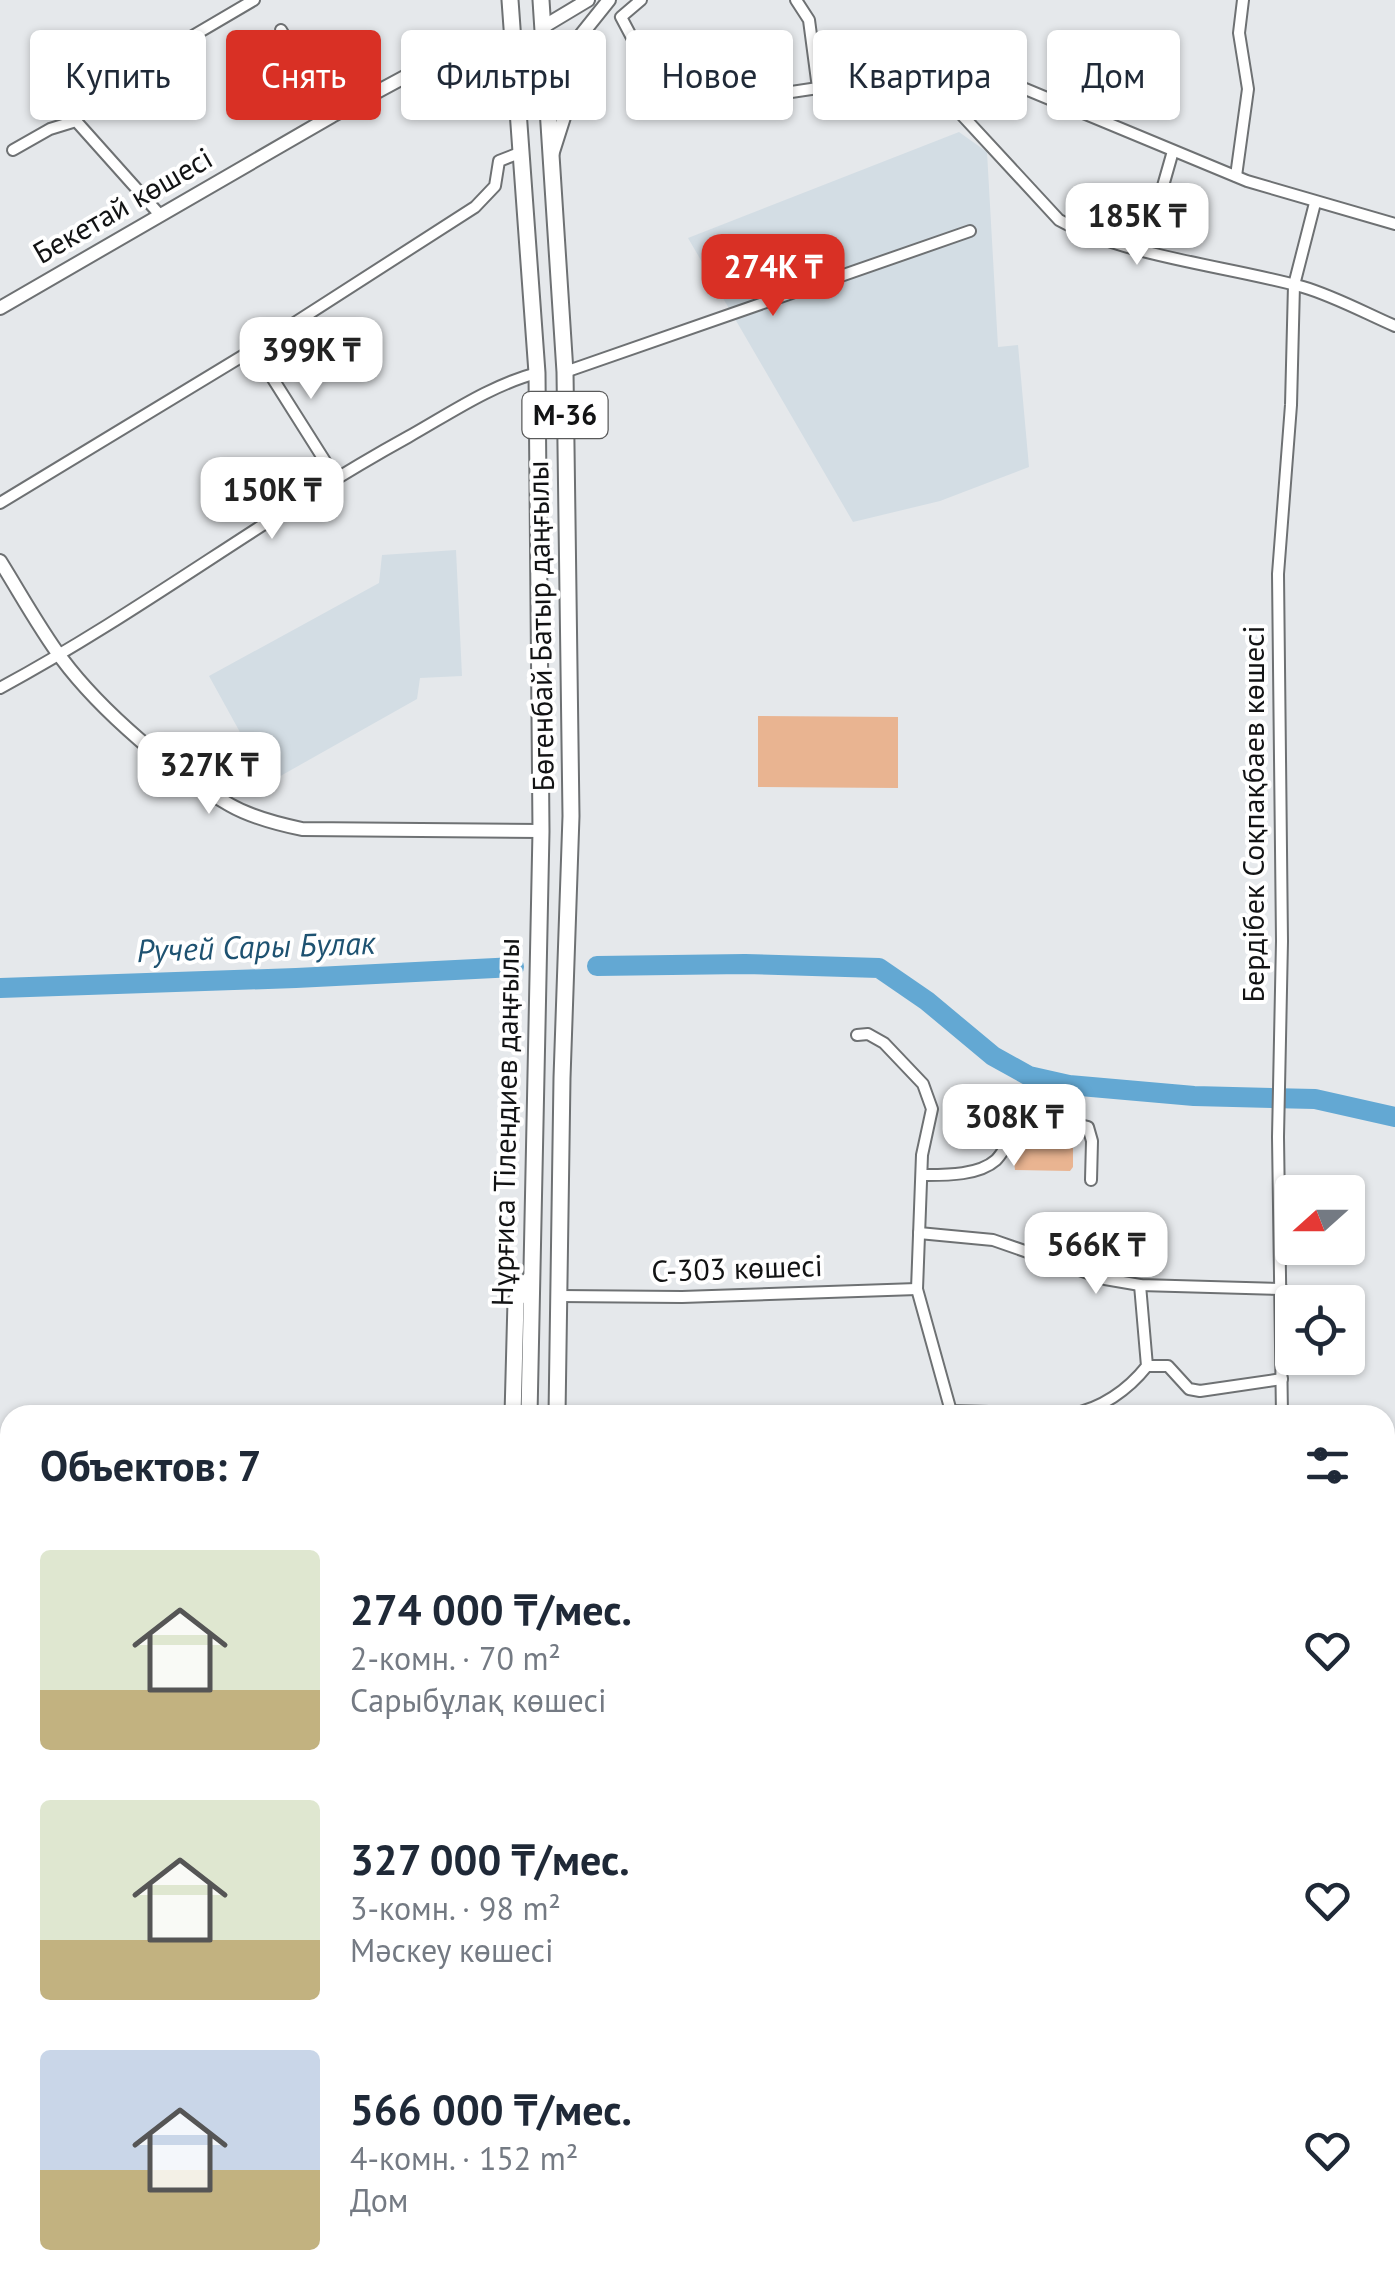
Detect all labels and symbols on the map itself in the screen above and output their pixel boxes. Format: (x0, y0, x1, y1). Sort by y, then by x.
street label: Бекетай көшесі (26, 138, 219, 272)
pin: 185K ₸ (1056, 183, 1218, 268)
pin: 274K ₸ (692, 234, 854, 319)
pin: 399K ₸ (230, 317, 392, 402)
road number: M-36 (522, 392, 608, 438)
pin: 150K ₸ (191, 457, 353, 542)
street label: Бөгенбай Батыр даңғылы (517, 460, 562, 792)
street label: Бердібек Соқпақбаев көшесі (1233, 625, 1272, 1003)
pin: 327K ₸ (128, 732, 290, 817)
water label: Ручей Сары Булак (136, 921, 377, 971)
street label: Нұрғиса Тілендиев даңғылы (482, 937, 527, 1307)
pin: 308K ₸ (933, 1084, 1095, 1169)
north arrow (1275, 1175, 1365, 1265)
pin: 566K ₸ (1015, 1212, 1177, 1297)
street label: С-303 көшесі (651, 1245, 823, 1290)

